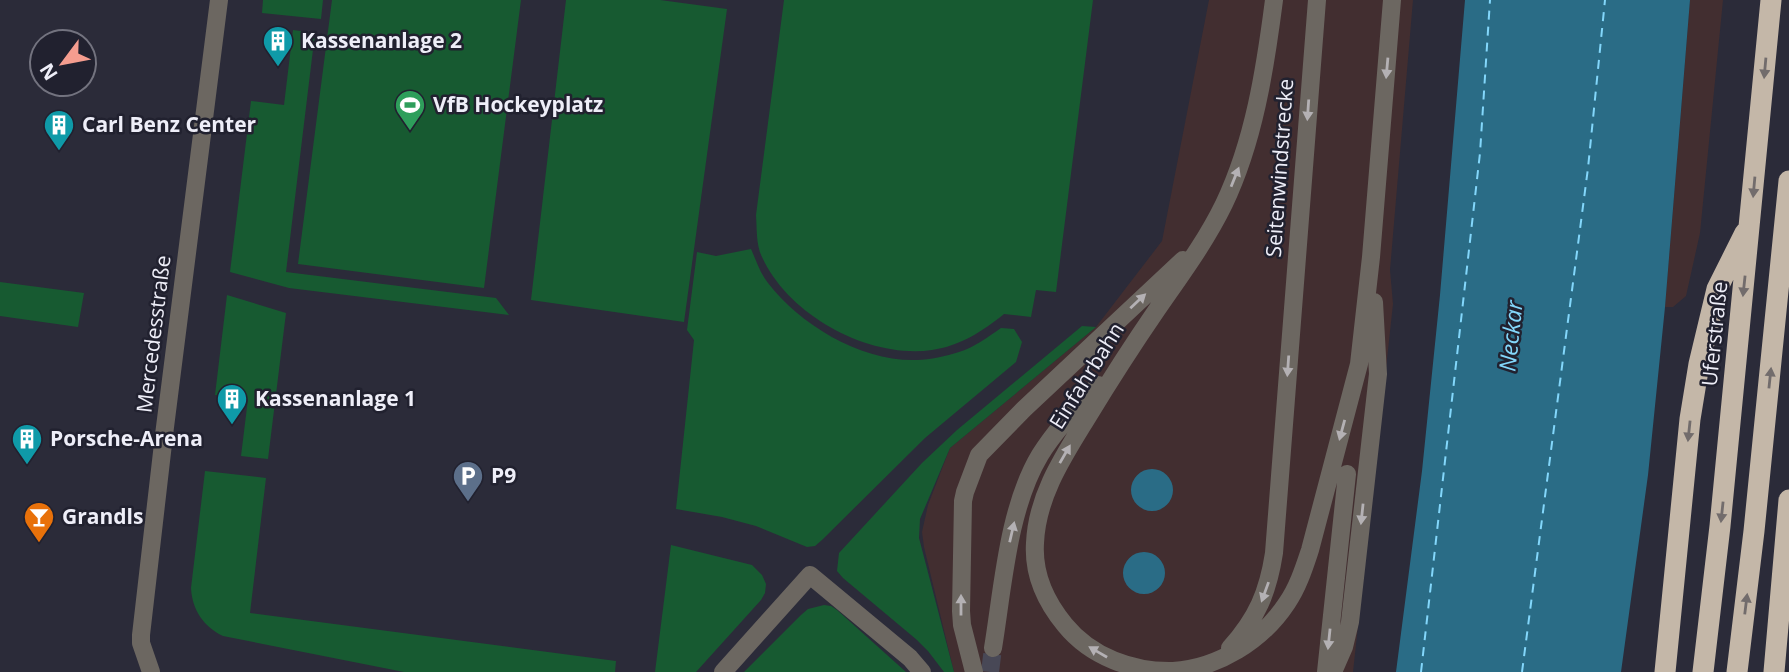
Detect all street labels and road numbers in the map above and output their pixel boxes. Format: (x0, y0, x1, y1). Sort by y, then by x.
street label: Seitenwindstrecke (1259, 78, 1299, 258)
street label: Mercedesstraße (129, 254, 177, 414)
street label: Uferstraße (1695, 280, 1733, 388)
street label: Einfahrbahn (1042, 317, 1130, 434)

